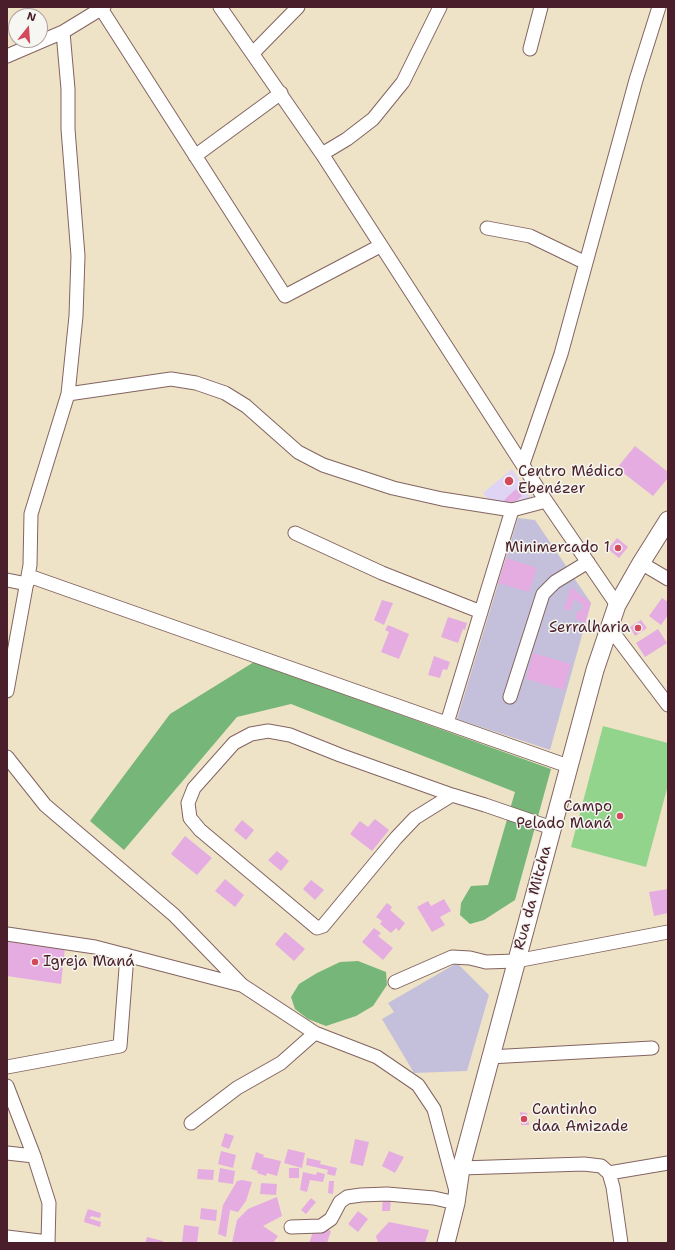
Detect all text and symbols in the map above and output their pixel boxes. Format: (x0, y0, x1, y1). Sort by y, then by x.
north arrow (8, 8, 48, 48)
text: N (25, 9, 38, 25)
place label: Centro Médico Ebenézer (518, 463, 624, 498)
marker: Centro Médico Ebenézer (503, 475, 515, 487)
place label: Minimercado 1 (505, 539, 610, 557)
marker: Minimercado 1 (613, 543, 623, 553)
place label: Serralharia (549, 619, 630, 637)
marker: Serralharia (633, 623, 643, 633)
place label: Campo Pelado Maná (516, 798, 612, 833)
marker: Campo Pelado Maná (615, 811, 625, 821)
street label: Rua da Mitcha (510, 844, 556, 952)
place label: Igreja Maná (43, 953, 135, 971)
marker: Igreja Maná (30, 957, 40, 967)
place label: Cantinho daa Amizade (532, 1101, 628, 1136)
marker: Cantinho daa Amizade (519, 1114, 529, 1124)

